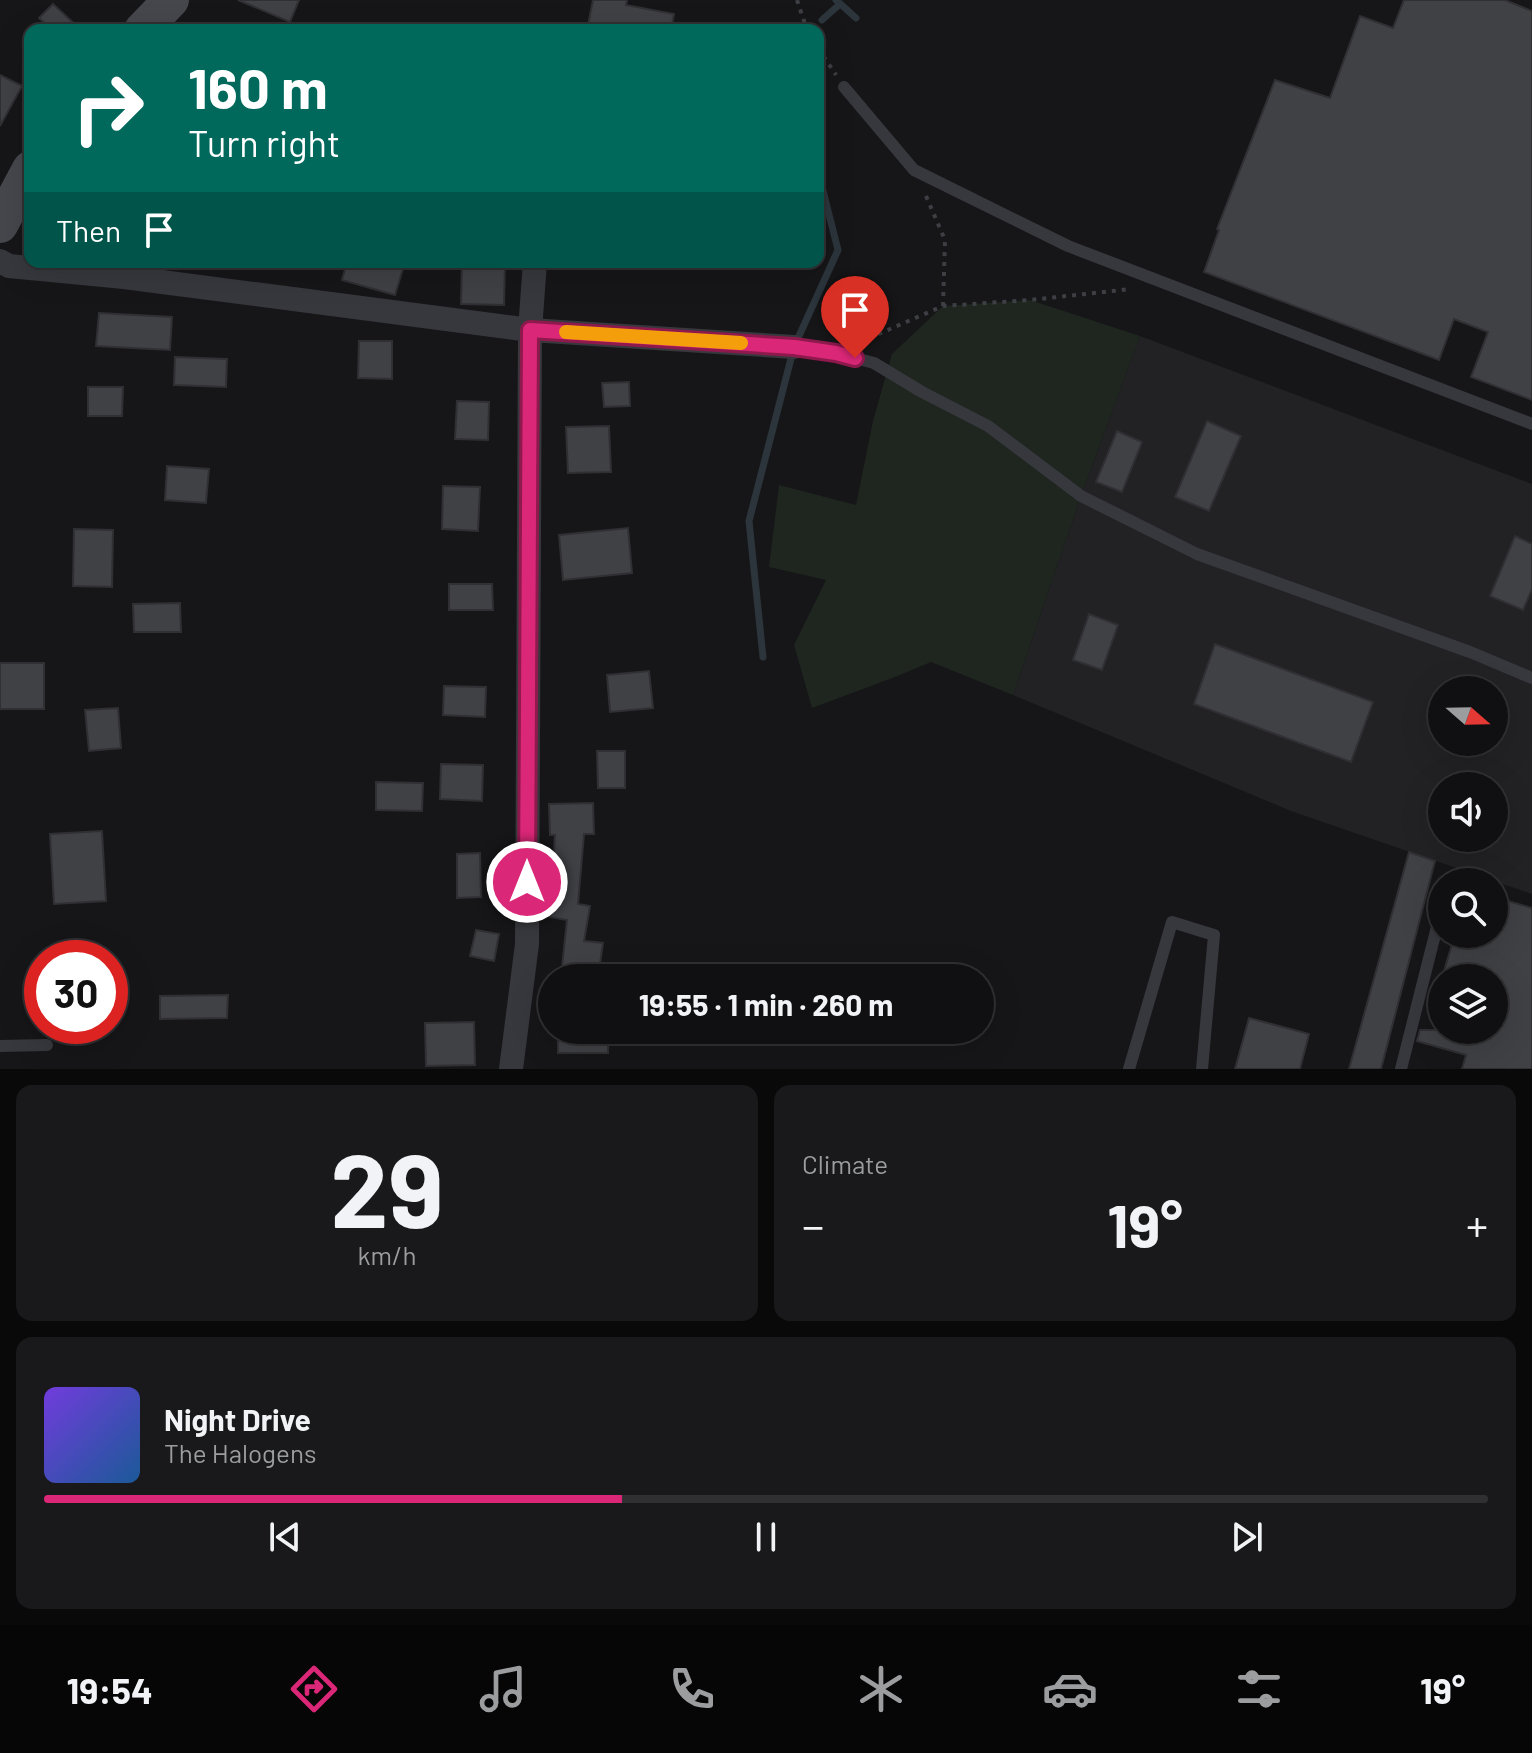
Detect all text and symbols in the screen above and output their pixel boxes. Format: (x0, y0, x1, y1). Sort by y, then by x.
text: 160 m (188, 53, 328, 120)
icon: right (56, 56, 160, 160)
text: Turn right (188, 121, 340, 164)
icon: arrive (137, 208, 181, 252)
text: Then (56, 212, 121, 248)
pin (821, 276, 889, 358)
icon: arrive (833, 288, 877, 332)
north arrow (1428, 676, 1508, 756)
map controls (1428, 676, 1508, 1044)
button: sound (1428, 772, 1508, 852)
position arrow (485, 840, 569, 924)
button: search (1428, 868, 1508, 948)
speed limit sign: 30 (24, 940, 128, 1044)
button: layers (1428, 964, 1508, 1044)
text: 19:55 · 1 min · 260 m (639, 986, 893, 1022)
text: 29 (330, 1124, 444, 1249)
text: Climate (802, 1148, 888, 1179)
text: 19° (1107, 1188, 1183, 1260)
text: − (802, 1198, 824, 1251)
text: + (1466, 1198, 1488, 1251)
text: km/h (358, 1239, 416, 1270)
text: Night Drive (164, 1401, 311, 1437)
text: The Halogens (164, 1437, 316, 1468)
icon: previous (263, 1515, 307, 1559)
icon: pause (744, 1515, 788, 1559)
icon: next (1225, 1515, 1269, 1559)
icon: directions (286, 1661, 342, 1717)
icon: music (475, 1661, 531, 1717)
icon: phone (664, 1661, 720, 1717)
icon: climate (853, 1661, 909, 1717)
icon: car (1042, 1661, 1098, 1717)
icon: filters (1231, 1661, 1287, 1717)
text: 19:54 (67, 1668, 153, 1711)
text: 19° (1420, 1668, 1465, 1711)

